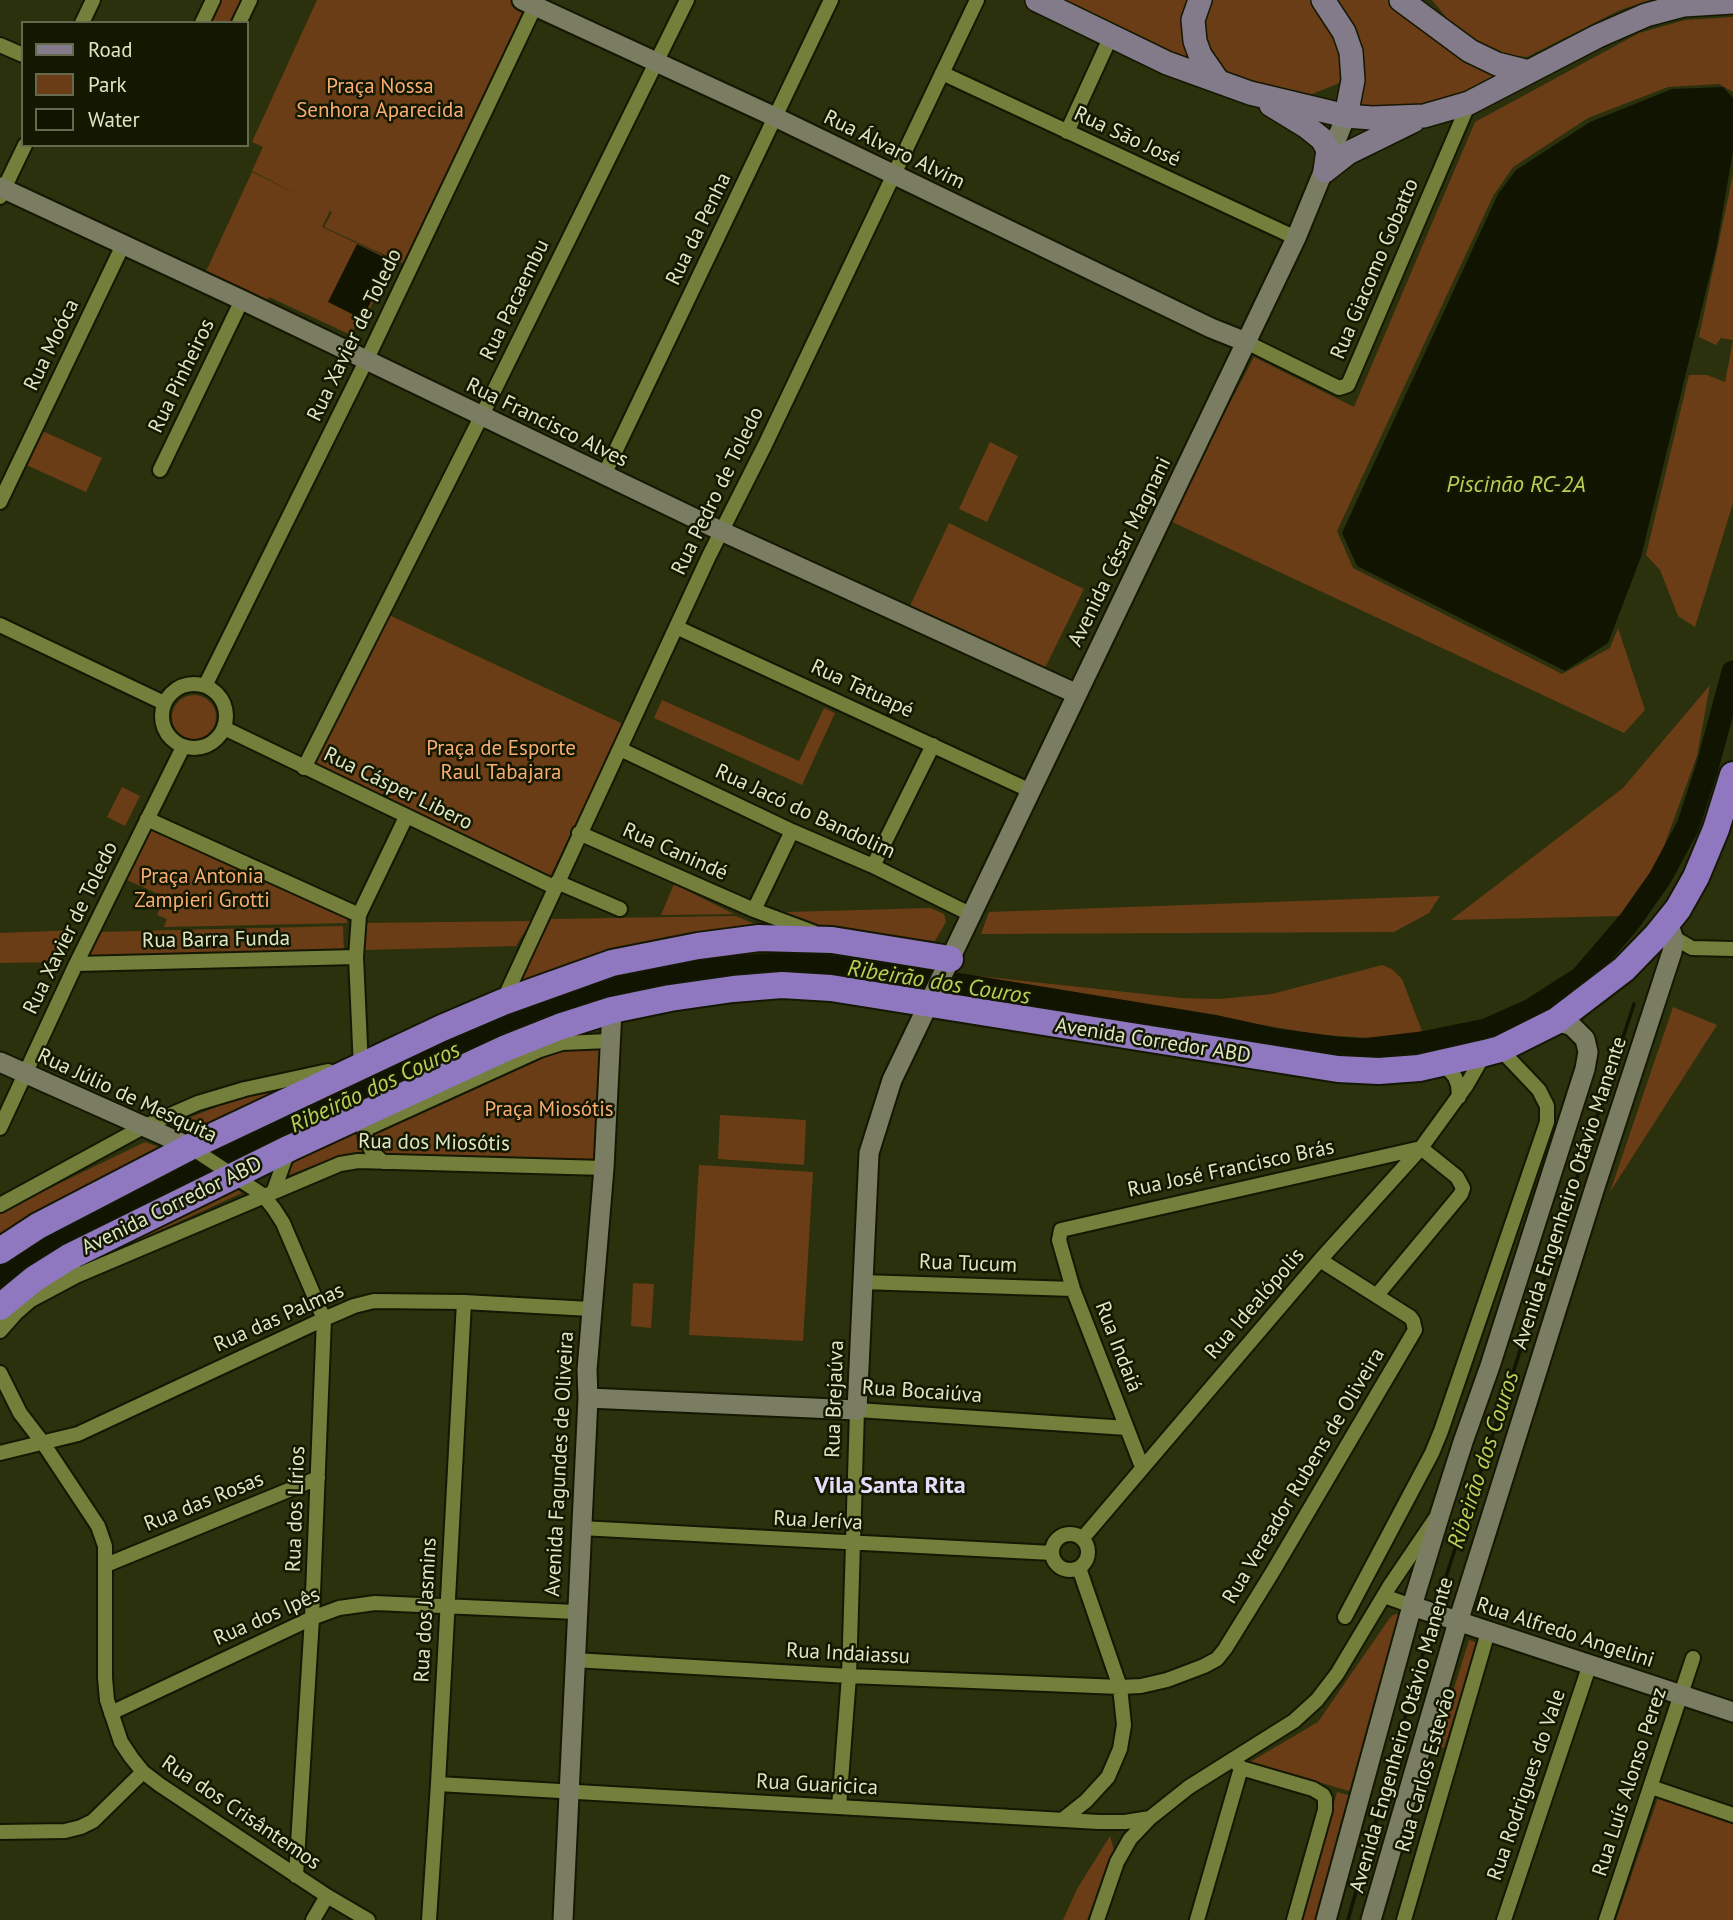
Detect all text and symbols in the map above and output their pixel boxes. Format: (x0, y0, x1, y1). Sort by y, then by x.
legend (21, 21, 248, 147)
text: Road (88, 36, 132, 63)
text: Park (88, 71, 127, 98)
park label: Praça Nossa Senhora Aparecida (296, 74, 464, 124)
street label: Rua São José (1070, 101, 1184, 173)
street label: Rua Álvaro Alvim (819, 105, 969, 195)
text: Water (88, 106, 140, 133)
street label: Rua da Penha (661, 169, 737, 289)
street label: Rua Giacomo Gobatto (1326, 175, 1424, 363)
street label: Rua Pacaembu (475, 235, 555, 365)
street label: Rua Xavier de Toledo (302, 245, 408, 425)
street label: Rua Moóca (19, 295, 85, 395)
street label: Rua Pinheiros (144, 315, 220, 437)
street label: Rua Francisco Alves (462, 373, 632, 473)
street label: Rua Pedro de Toledo (666, 403, 770, 579)
street label: Avenida César Magnani (1063, 453, 1177, 651)
water label: Piscinão RC-2A (1446, 471, 1586, 499)
street label: Rua Tatuapé (807, 654, 917, 724)
park label: Praça de Esporte Raul Tabajara (426, 736, 576, 786)
street label: Rua Cásper Libero (319, 742, 477, 836)
street label: Rua Jacó do Bandolim (711, 759, 899, 865)
street label: Rua Canindé (619, 818, 731, 886)
street label: Rua Xavier de Toledo (18, 838, 124, 1018)
park label: Praça Antonia Zampieri Grotti (134, 864, 270, 914)
street label: Rua Barra Funda (142, 926, 290, 954)
water label: Ribeirão dos Couros (845, 955, 1033, 1011)
street label: Avenida Corredor ABD (1053, 1013, 1253, 1069)
street label: Avenida Engenheiro Otávio Manente (1507, 1033, 1633, 1353)
water label: Ribeirão dos Couros (285, 1036, 465, 1140)
street label: Rua Júlio de Mesquita (33, 1043, 221, 1149)
park label: Praça Miosótis (484, 1097, 614, 1123)
street label: Rua dos Miosótis (358, 1129, 510, 1157)
street label: Rua José Francisco Brás (1125, 1135, 1337, 1203)
street label: Avenida Corredor ABD (78, 1151, 266, 1261)
street label: Rua Idealópolis (1200, 1243, 1310, 1365)
street label: Rua Tucum (918, 1250, 1018, 1278)
street label: Rua das Palmas (210, 1278, 348, 1358)
street label: Rua Indaiá (1089, 1298, 1147, 1396)
street label: Avenida Fagundes de Oliveira (540, 1331, 580, 1597)
street label: Rua Brejaúva (820, 1340, 850, 1458)
street label: Rua Vereador Rubens de Oliveira (1218, 1344, 1390, 1608)
water label: Ribeirão dos Couros (1442, 1368, 1526, 1552)
street label: Rua Bocaiúva (861, 1375, 983, 1409)
street label: Rua dos Lírios (281, 1446, 311, 1572)
street label: Rua das Rosas (141, 1467, 267, 1537)
district label: Vila Santa Rita (814, 1472, 966, 1500)
street label: Rua Jeríva (773, 1506, 863, 1536)
street label: Rua dos Jasmins (410, 1537, 442, 1683)
street label: Avenida Engenheiro Otávio Manente (1345, 1574, 1459, 1896)
street label: Rua dos Ipês (210, 1582, 324, 1652)
street label: Rua Alfredo Angelini (1473, 1592, 1657, 1674)
street label: Rua Indaiassu (785, 1638, 911, 1670)
street label: Rua Luís Alonso Perez (1588, 1684, 1672, 1880)
street label: Rua Carlos Estevão (1391, 1685, 1461, 1855)
street label: Rua Rodrigues do Vale (1482, 1686, 1572, 1884)
street label: Rua dos Crisântemos (157, 1750, 325, 1876)
street label: Rua Guaricica (755, 1769, 879, 1801)

